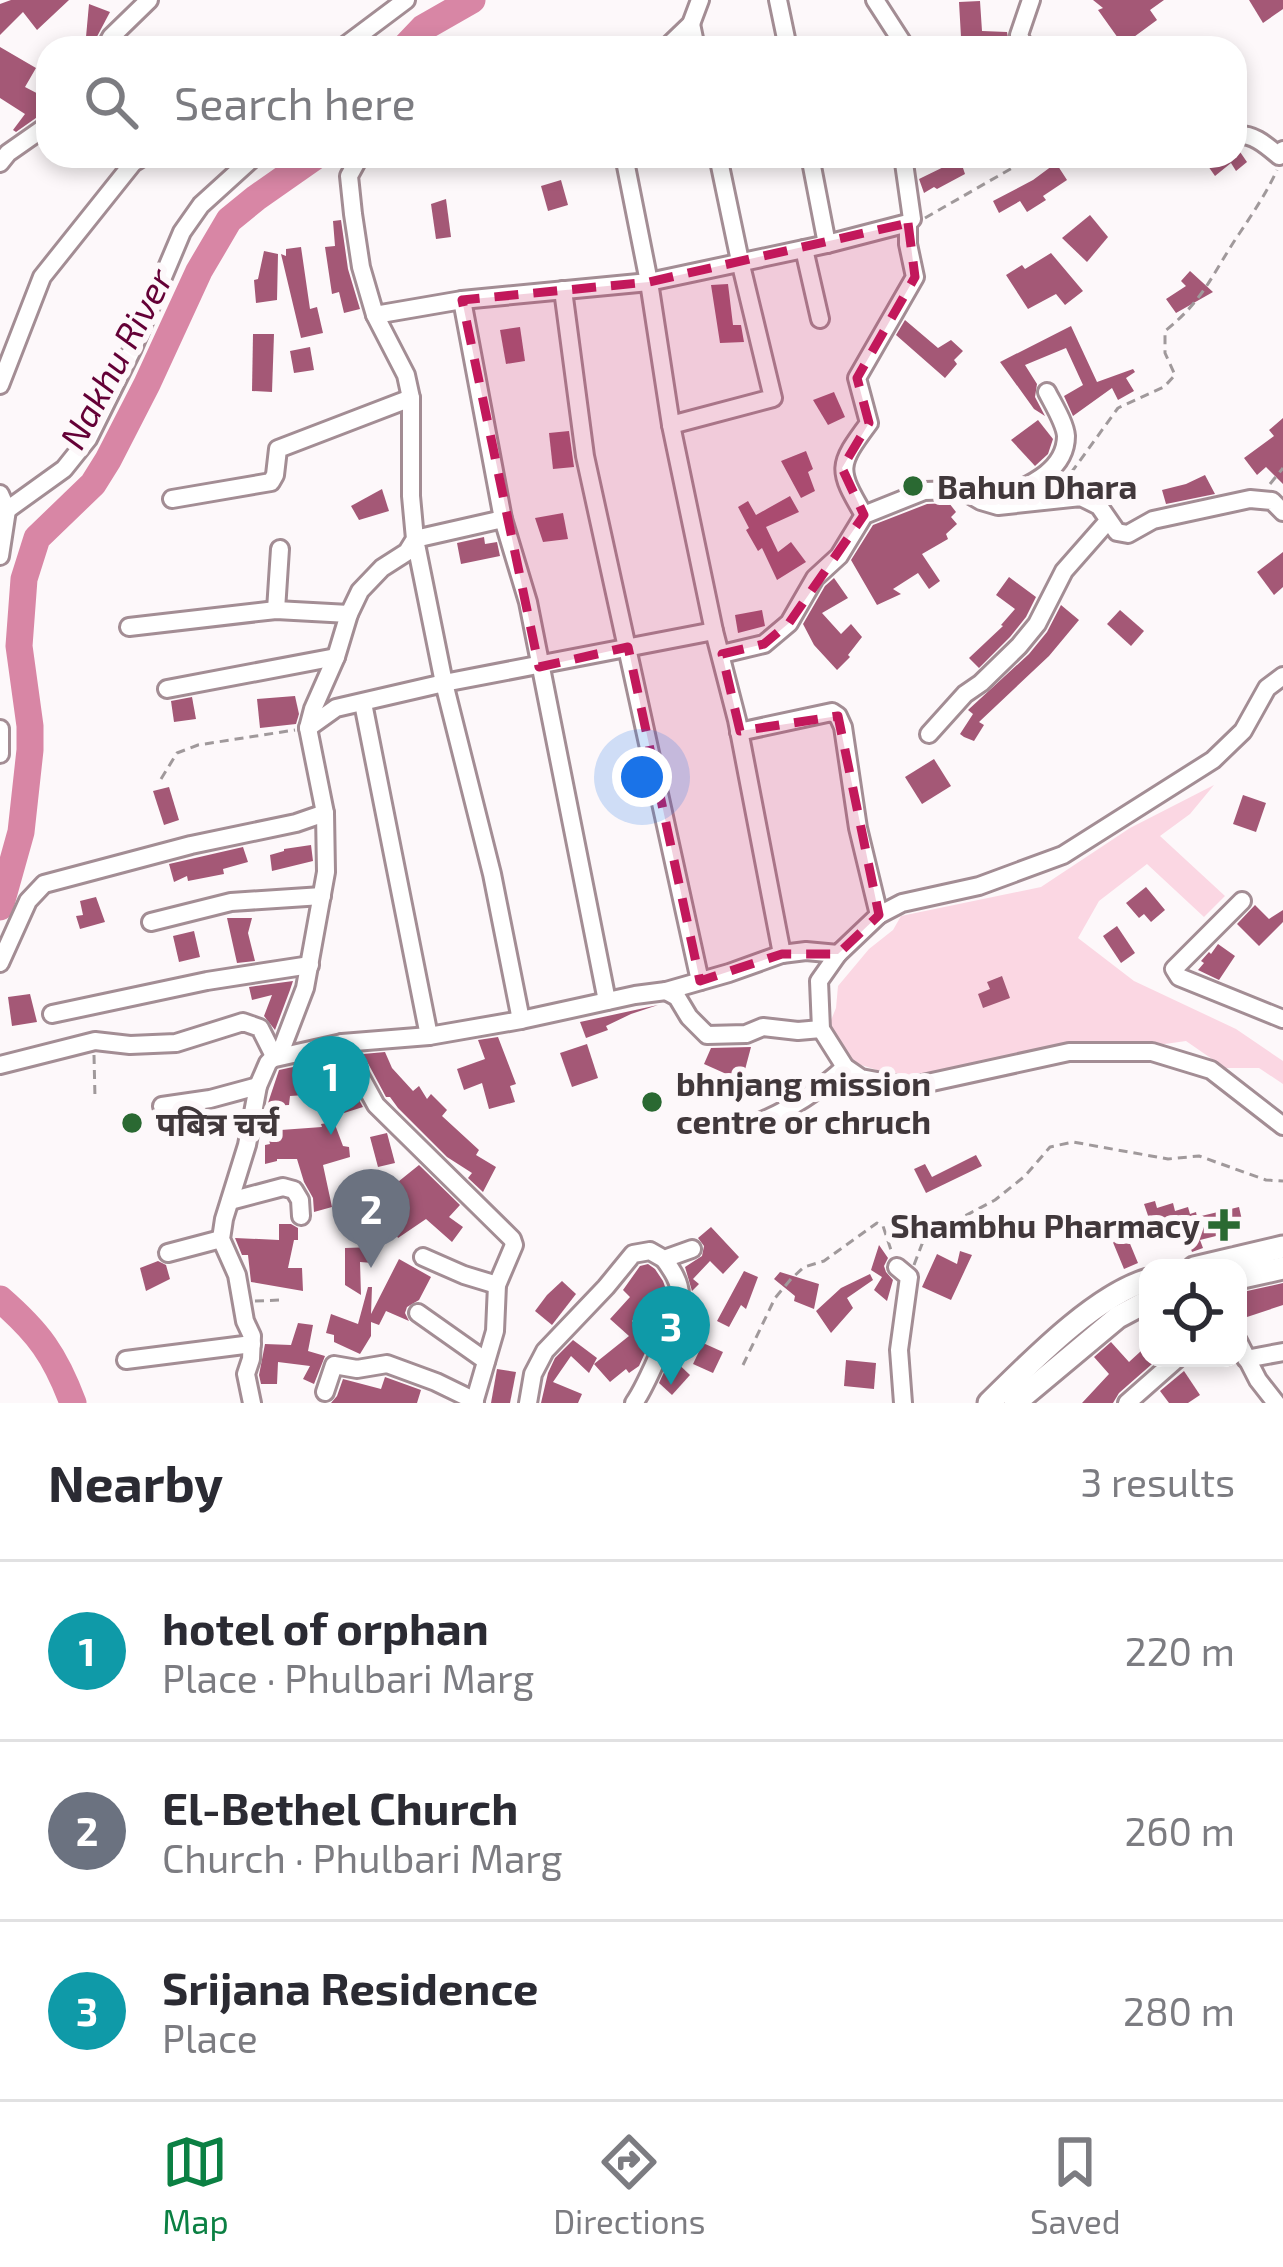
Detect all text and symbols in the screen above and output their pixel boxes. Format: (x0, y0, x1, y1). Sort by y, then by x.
search box (36, 36, 1247, 168)
icon: search (78, 69, 144, 135)
text: Search here (174, 75, 416, 129)
water label: Nakhu River (50, 260, 181, 455)
place label: Bahun Dhara (937, 466, 1137, 506)
marker: Bahun Dhara (900, 473, 926, 499)
your location (612, 747, 672, 807)
pin: 1 (292, 1036, 370, 1135)
place label: bhnjang mission centre or chruch (676, 1063, 931, 1141)
marker: bhnjang mission centre or chruch (639, 1089, 665, 1115)
place label: पबित्र चर्च (156, 1103, 280, 1143)
marker: पबित्र चर्च (119, 1110, 145, 1136)
pin: 2 (332, 1169, 410, 1268)
place label: Shambhu Pharmacy (890, 1205, 1200, 1245)
marker: Shambhu Pharmacy (1211, 1212, 1237, 1238)
map controls (1139, 1259, 1247, 1367)
button: locate (1139, 1259, 1247, 1367)
pin: 3 (632, 1286, 710, 1385)
text: Nearby (48, 1451, 223, 1512)
text: 3 results (1081, 1458, 1235, 1505)
text: hotel of orphan (162, 1600, 489, 1654)
text: 1 (79, 1627, 95, 1674)
text: 220 m (1125, 1627, 1235, 1674)
text: Place · Phulbari Marg (162, 1654, 534, 1701)
text: El-Bethel Church (162, 1780, 518, 1834)
text: 2 (76, 1807, 98, 1854)
text: 260 m (1124, 1807, 1235, 1854)
text: Church · Phulbari Marg (162, 1834, 563, 1881)
text: Srijana Residence (162, 1960, 538, 2014)
text: 3 (76, 1987, 98, 2034)
text: 280 m (1123, 1987, 1235, 2034)
text: Place (162, 2014, 258, 2061)
tab: Map (162, 2129, 229, 2241)
tab: Directions (553, 2129, 705, 2241)
tab: Saved (1030, 2129, 1121, 2241)

